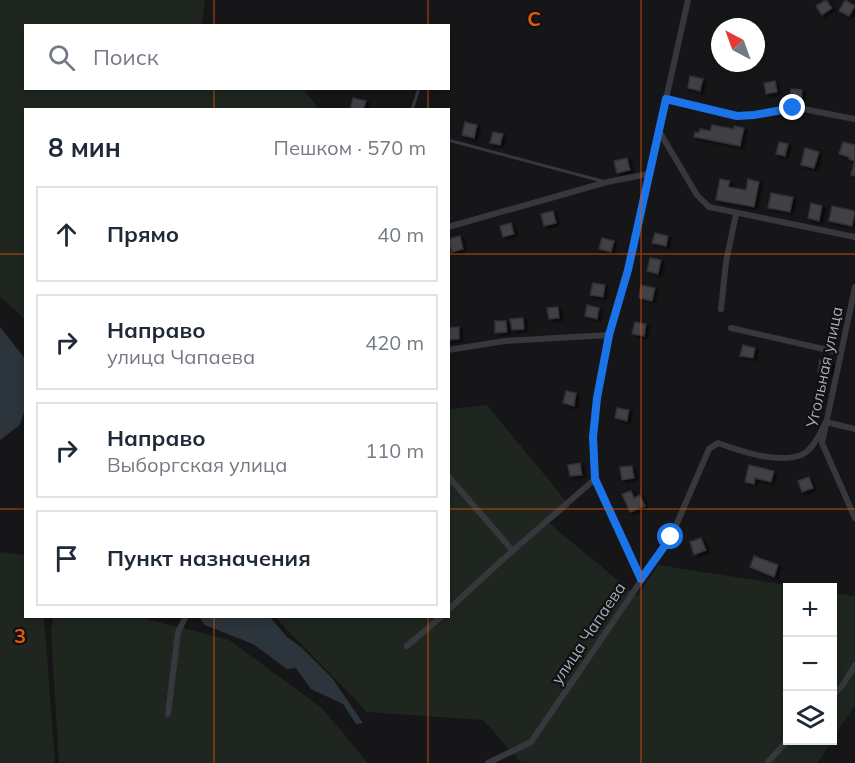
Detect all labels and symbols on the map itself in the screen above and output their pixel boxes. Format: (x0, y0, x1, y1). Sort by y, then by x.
text: C (527, 6, 541, 31)
north arrow (711, 18, 765, 72)
route end (779, 94, 805, 120)
street label: Угольная улица (801, 305, 847, 430)
route start (657, 523, 683, 549)
street label: улица Чапаева (547, 578, 629, 688)
text: 3 (14, 623, 26, 648)

